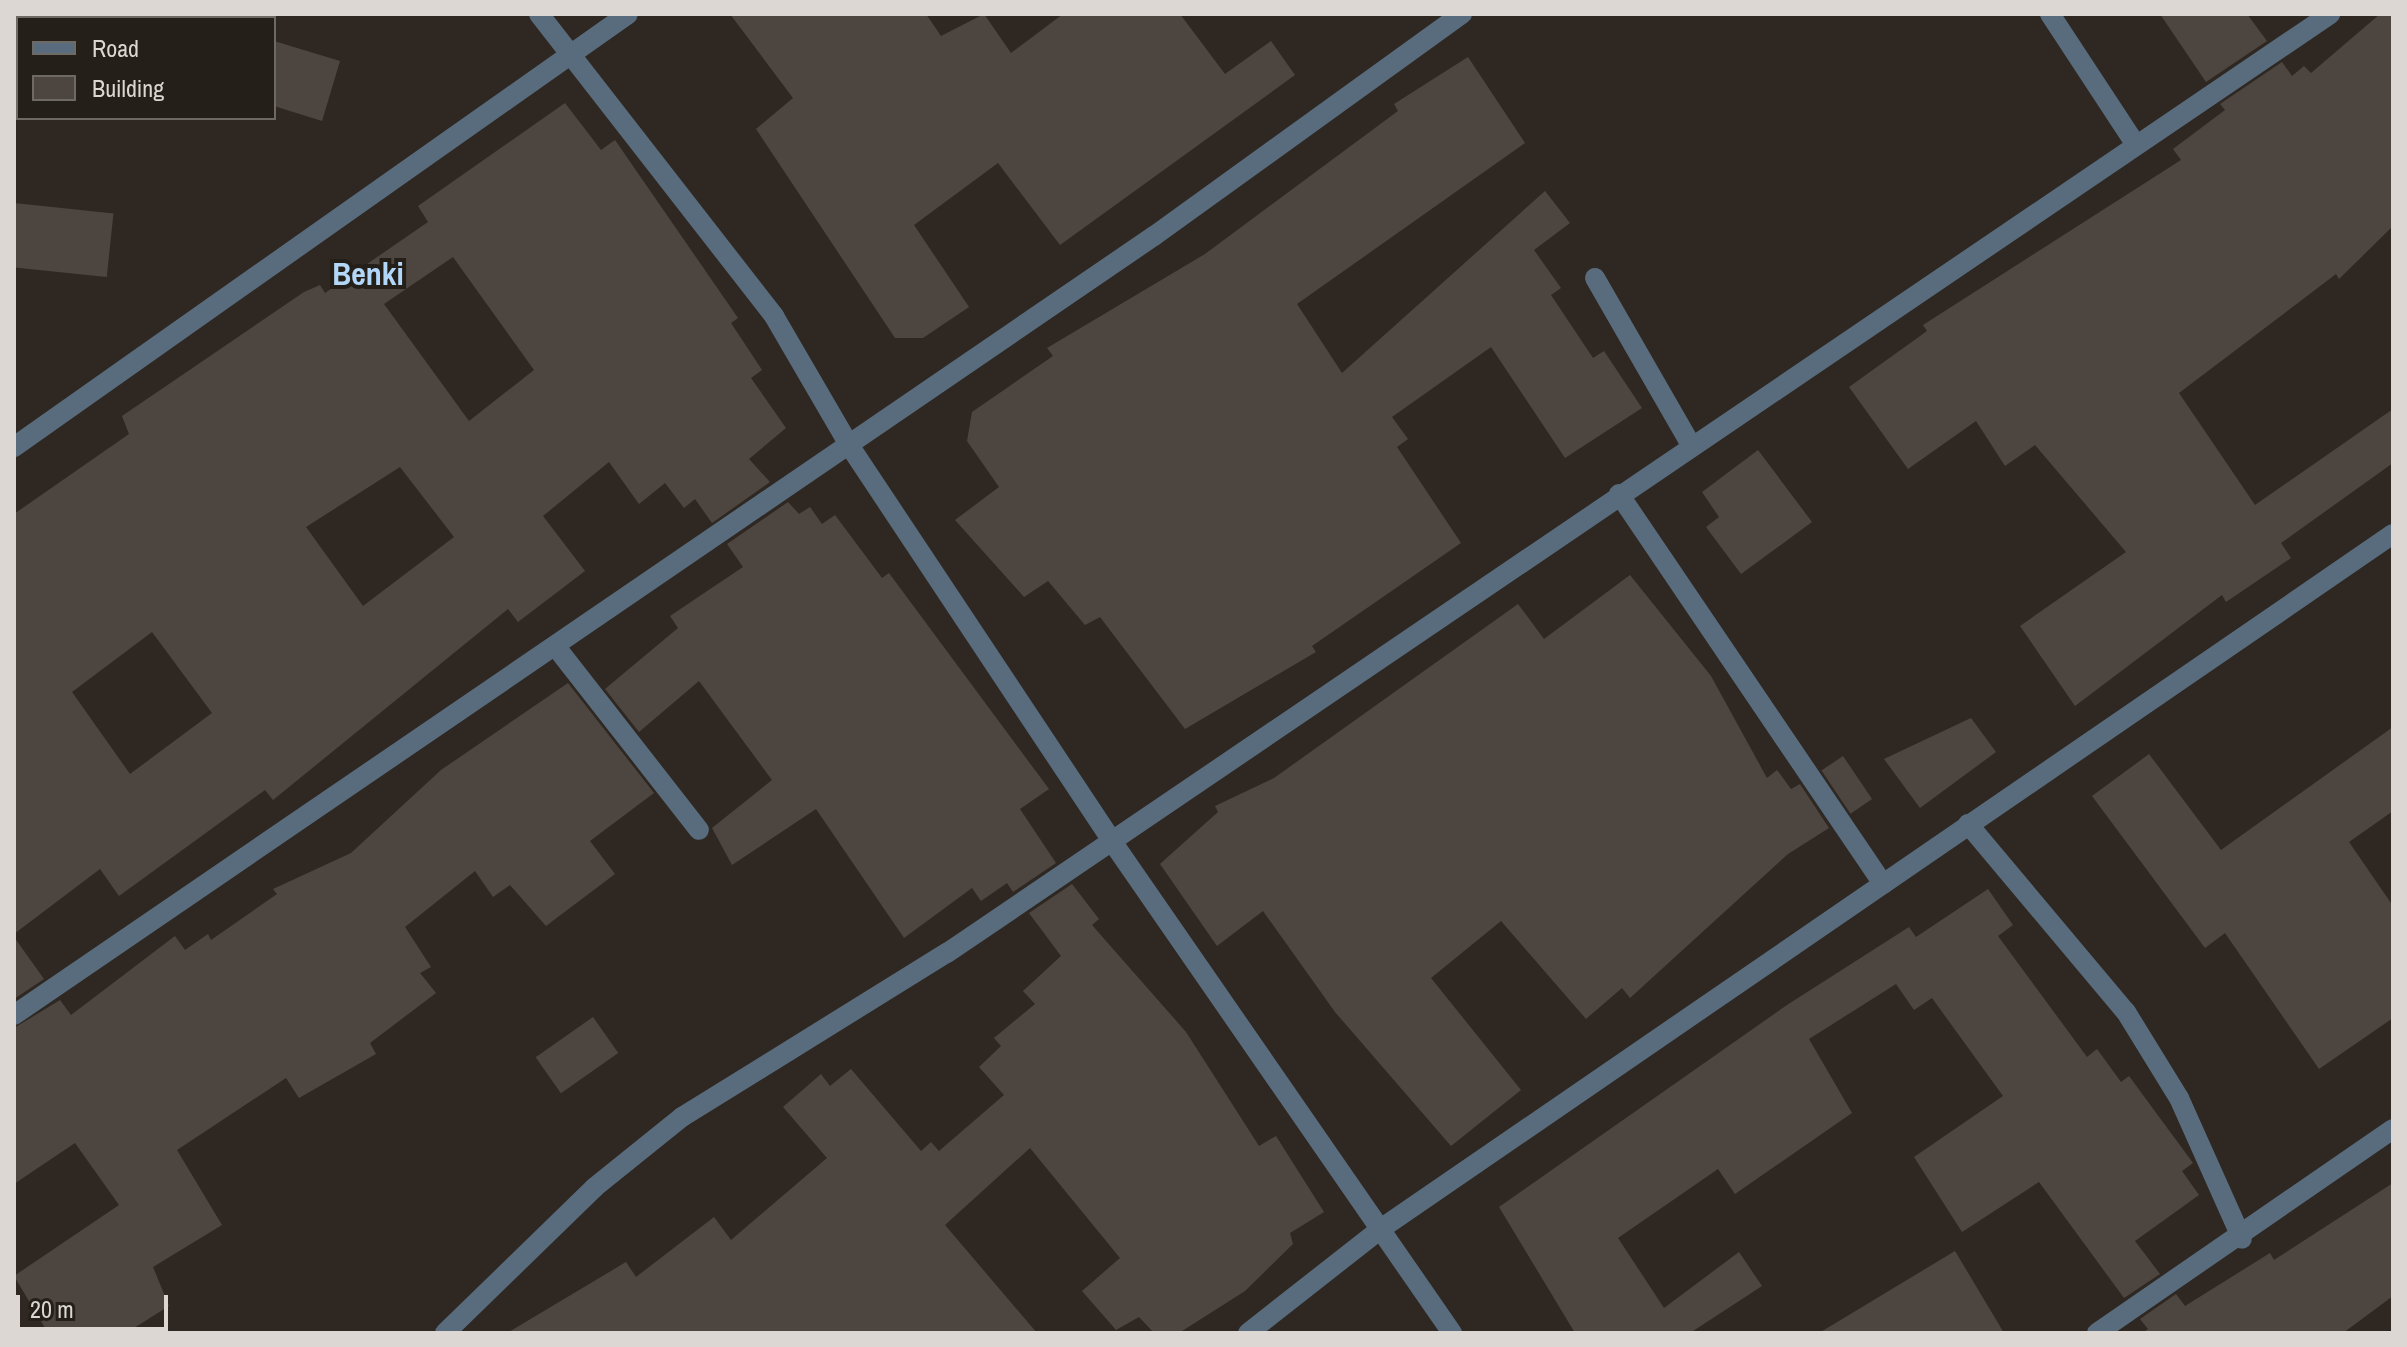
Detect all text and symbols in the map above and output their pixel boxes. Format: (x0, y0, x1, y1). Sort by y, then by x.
legend (16, 16, 276, 120)
text: Road (92, 32, 139, 64)
text: Building (92, 72, 164, 104)
district label: Benki (332, 255, 404, 293)
scale bar (20, 1279, 172, 1329)
text: 20 m (30, 1293, 74, 1325)

